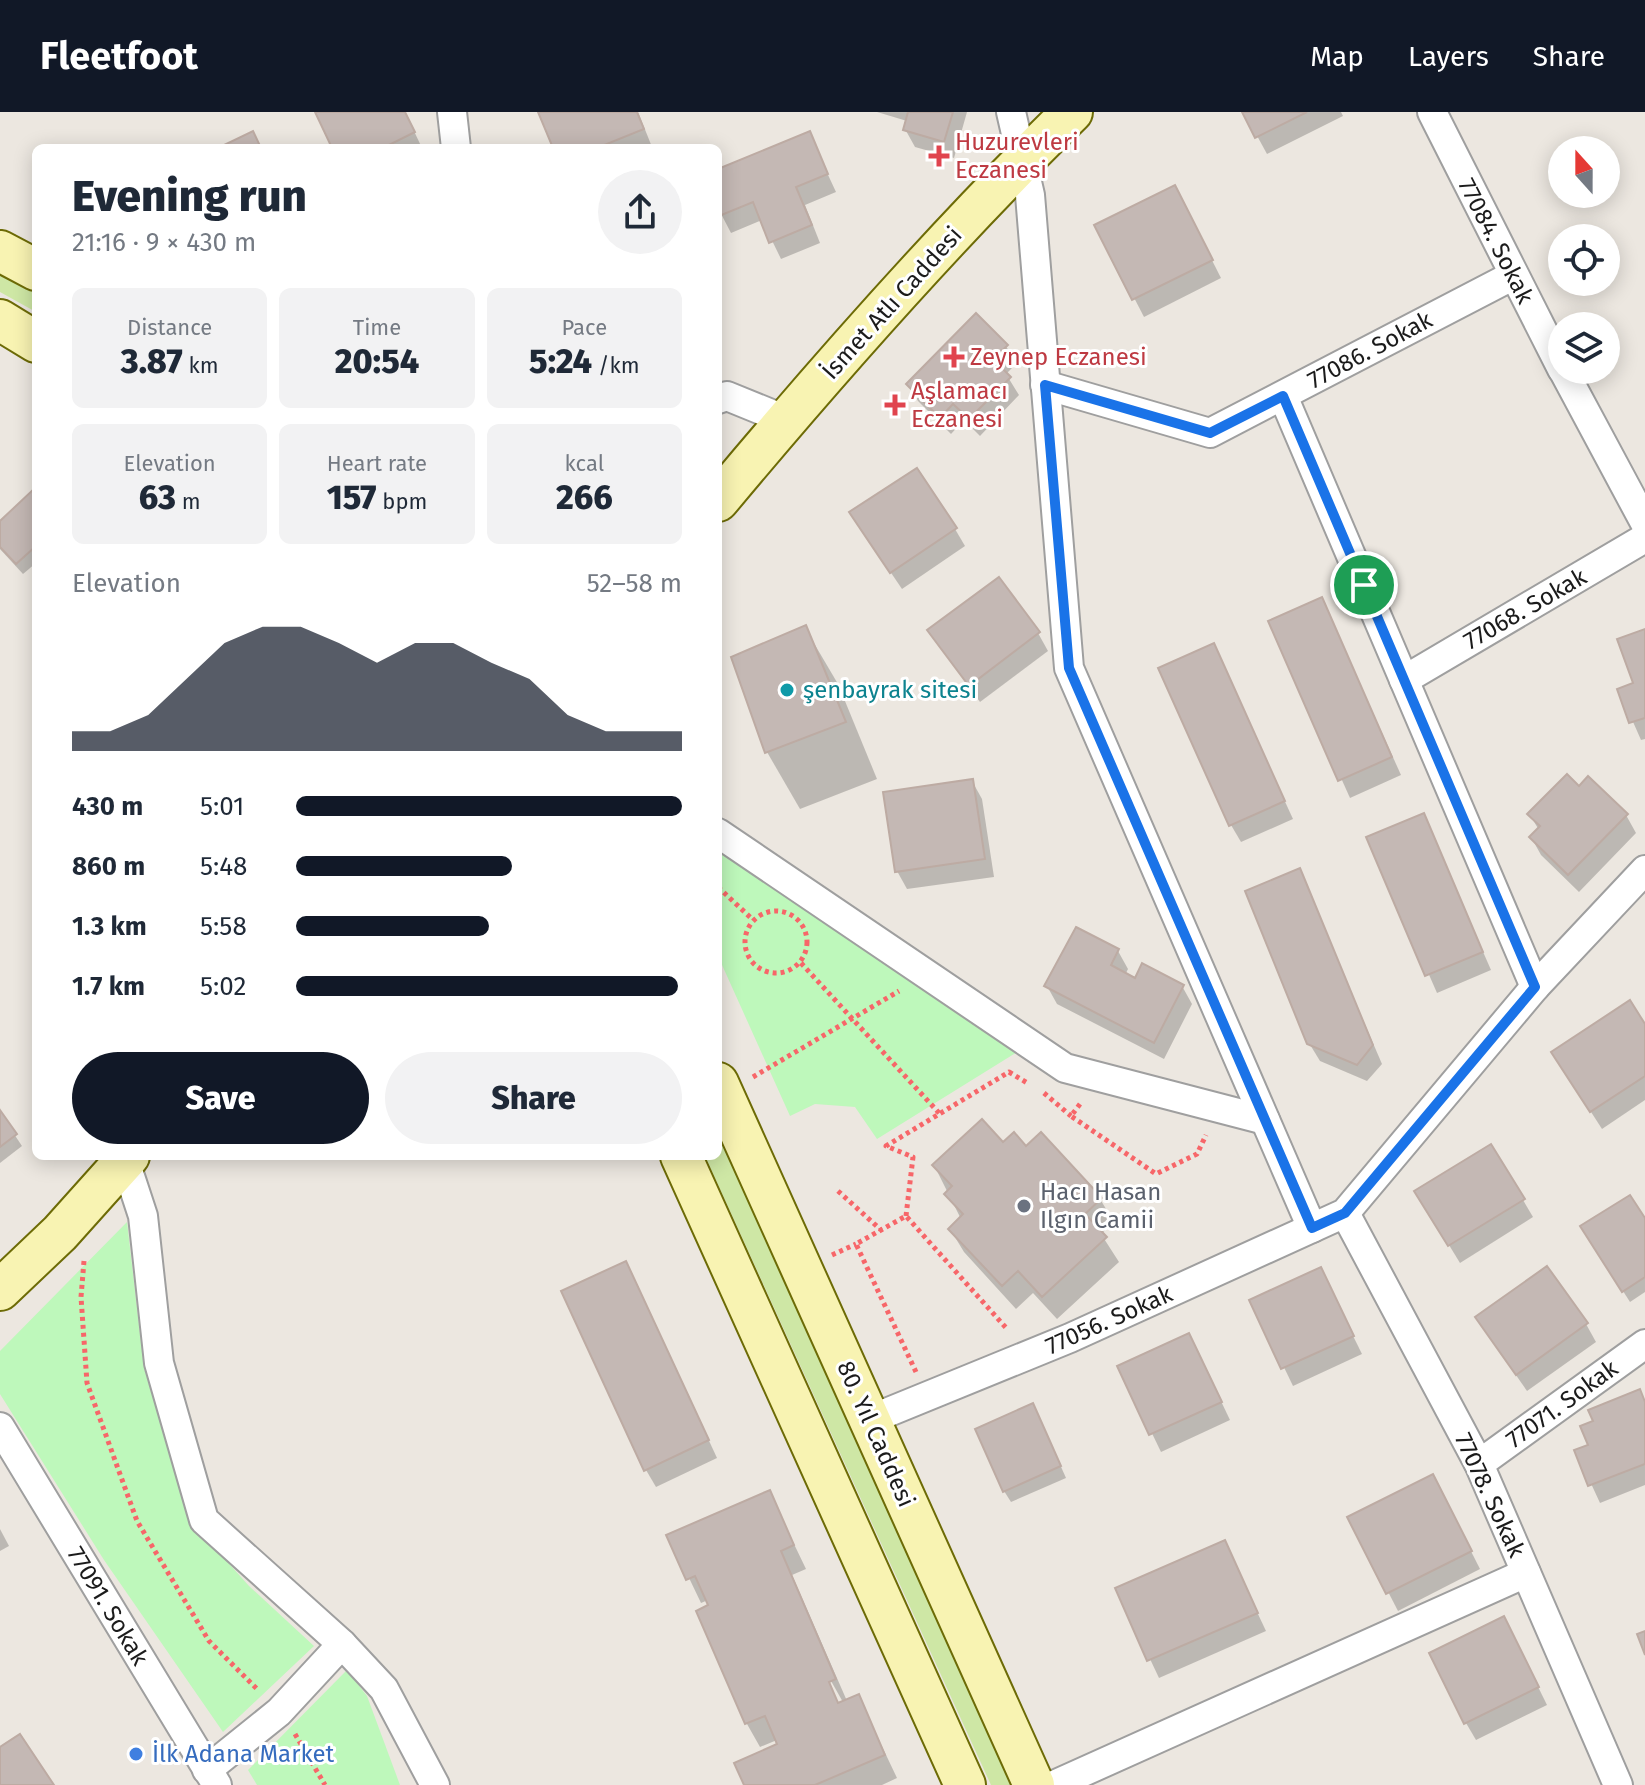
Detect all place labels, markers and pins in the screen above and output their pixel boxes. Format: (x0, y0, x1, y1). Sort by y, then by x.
place label: Huzurevleri Eczanesi (955, 128, 1079, 184)
marker: Huzurevleri Eczanesi (930, 147, 948, 165)
place label: Zeynep Eczanesi (970, 343, 1147, 371)
marker: Zeynep Eczanesi (945, 348, 963, 366)
place label: Aşlamacı Eczanesi (911, 377, 1008, 433)
marker: Aşlamacı Eczanesi (886, 396, 904, 414)
pin (1330, 551, 1398, 619)
place label: şenbayrak sitesi (803, 676, 977, 704)
marker: şenbayrak sitesi (778, 681, 796, 699)
place label: Hacı Hasan Ilgın Camii (1040, 1178, 1161, 1234)
marker: Hacı Hasan Ilgın Camii (1015, 1197, 1033, 1215)
place label: İlk Adana Market (152, 1740, 335, 1768)
marker: İlk Adana Market (127, 1745, 145, 1763)

